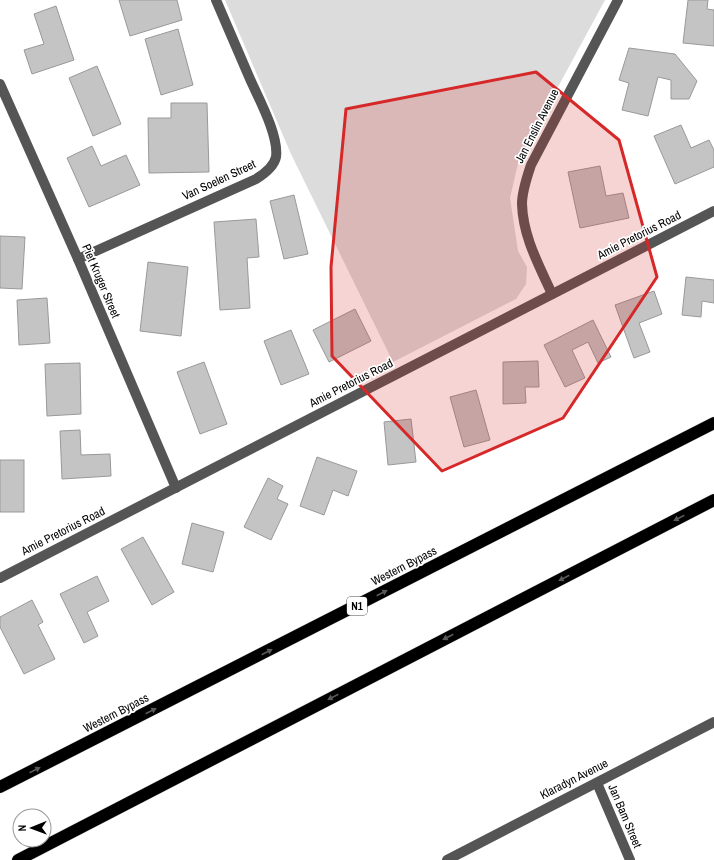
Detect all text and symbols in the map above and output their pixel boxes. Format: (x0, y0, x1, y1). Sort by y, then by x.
street label: Jan Enslin Avenue (511, 86, 563, 166)
street label: Van Soelen Street (180, 156, 258, 204)
street label: Amie Pretorius Road (594, 207, 684, 263)
street label: Piet Kruger Street (78, 242, 124, 321)
street label: Amie Pretorius Road (306, 355, 396, 411)
street label: Amie Pretorius Road (18, 503, 108, 559)
one-way arrow (674, 515, 685, 521)
street label: Western Bypass (369, 543, 440, 589)
one-way arrow (558, 574, 570, 581)
one-way arrow (377, 590, 388, 596)
road number: N1 (347, 597, 367, 615)
one-way arrow (442, 634, 454, 641)
one-way arrow (261, 649, 272, 655)
street label: Western Bypass (81, 690, 152, 736)
one-way arrow (327, 694, 339, 700)
one-way arrow (145, 708, 156, 714)
street label: Klaradyn Avenue (537, 755, 611, 803)
one-way arrow (29, 767, 41, 773)
street label: Jan Bam Street (604, 782, 646, 851)
north arrow (12, 808, 52, 848)
text: N (15, 825, 29, 832)

